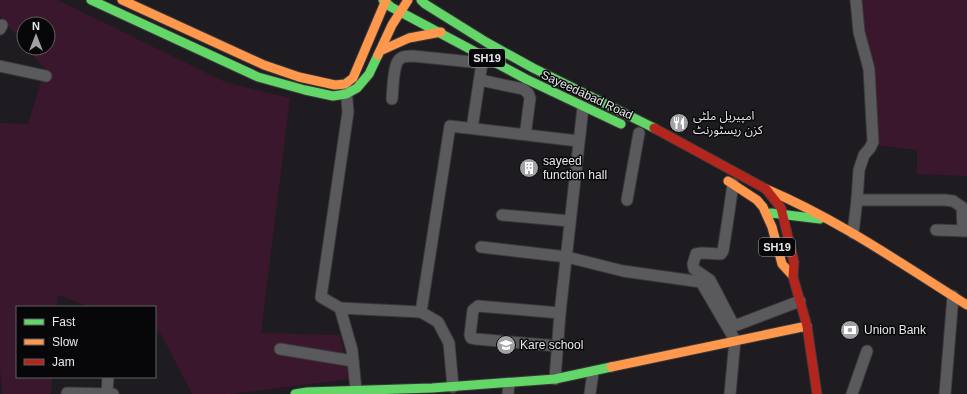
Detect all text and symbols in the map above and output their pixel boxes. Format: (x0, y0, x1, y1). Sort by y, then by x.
north arrow (16, 16, 56, 56)
text: N (32, 20, 40, 32)
road number: SH19 (469, 49, 505, 67)
street label: Sayeedabad Road (539, 68, 635, 122)
place label: امپیریل ملٹی کزن ریسٹورنٹ (693, 109, 764, 137)
restaurant icon: امپیریل ملٹی کزن ریسٹورنٹ (668, 112, 690, 134)
place label: sayeed function hall (543, 154, 607, 182)
building icon: sayeed function hall (518, 157, 540, 179)
road number: SH19 (759, 238, 795, 256)
legend (16, 306, 156, 378)
text: Fast (52, 315, 76, 329)
bank icon: Union Bank (839, 319, 861, 341)
place label: Union Bank (864, 323, 927, 337)
school or university icon: Kare school (495, 334, 517, 356)
text: Slow (52, 335, 78, 349)
place label: Kare school (520, 338, 583, 352)
text: Jam (52, 355, 75, 369)

